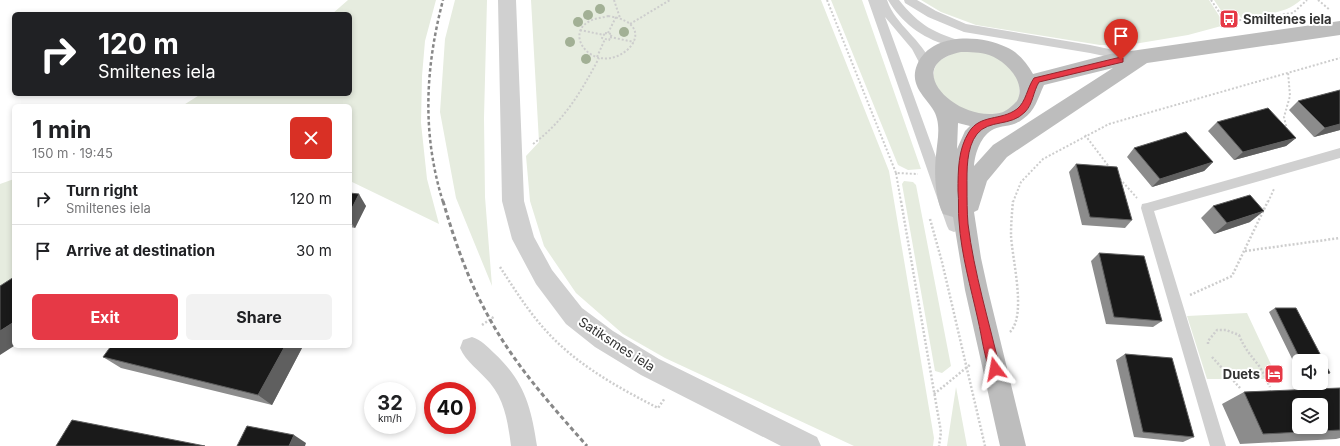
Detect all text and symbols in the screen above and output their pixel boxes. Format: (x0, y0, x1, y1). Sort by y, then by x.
bus stop icon: Smiltenes iela (1218, 8, 1240, 30)
place label: Smiltenes iela (1243, 11, 1332, 27)
pin (1104, 19, 1138, 60)
icon: arrive (1110, 25, 1132, 47)
text: 120 m (98, 27, 179, 61)
icon: right (32, 28, 84, 80)
text: Smiltenes iela (98, 61, 216, 82)
text: 1 min (32, 115, 91, 144)
button: close (290, 117, 332, 159)
text: 150 m · 19:45 (32, 145, 113, 161)
text: Turn right (66, 181, 138, 200)
icon: right (32, 188, 54, 210)
text: 120 m (290, 189, 332, 208)
text: Smiltenes iela (66, 200, 151, 216)
icon: arrive (32, 240, 54, 262)
text: Arrive at destination (66, 241, 215, 260)
text: 30 m (296, 241, 332, 260)
button: Exit (32, 294, 178, 340)
button: Share (186, 294, 332, 340)
street label: Satiksmes iela (576, 313, 658, 375)
position arrow (974, 348, 1016, 390)
map controls (1292, 354, 1328, 434)
button: sound (1292, 354, 1328, 390)
hotel icon: Duets (1263, 363, 1285, 385)
place label: Duets (1223, 366, 1260, 382)
speed limit sign: 40 (424, 382, 476, 434)
text: 32 (377, 391, 403, 415)
button: layers (1292, 398, 1328, 434)
text: km/h (378, 412, 402, 424)

